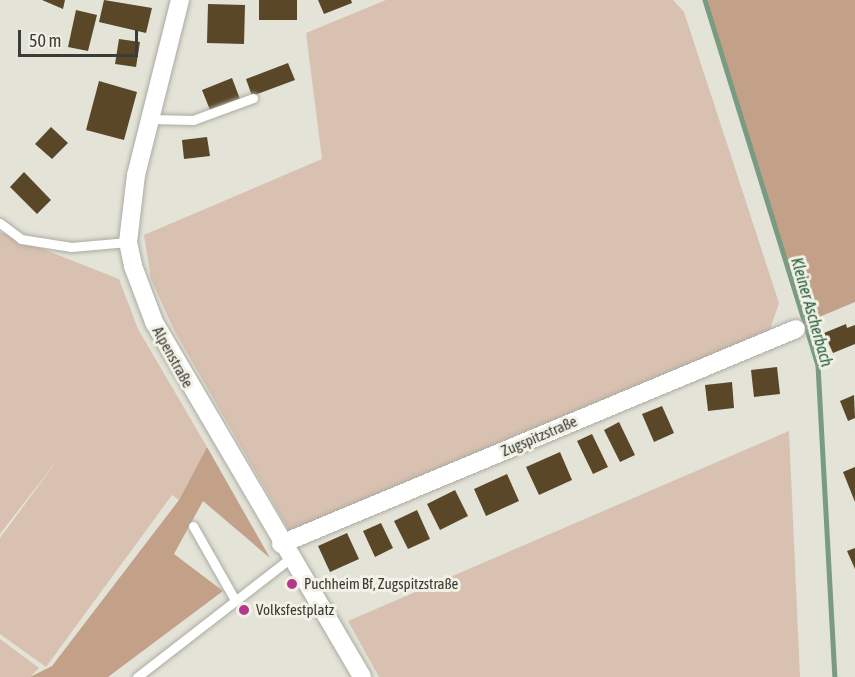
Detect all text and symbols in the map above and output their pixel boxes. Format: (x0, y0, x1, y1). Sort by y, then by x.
scale bar (21, 18, 141, 56)
text: 50 m (29, 30, 61, 51)
water label: Kleiner Ascherbach (787, 255, 837, 369)
street label: Alpenstraße (149, 323, 197, 391)
street label: Zugspitzstraße (498, 412, 580, 460)
place label: Puchheim Bf, Zugspitzstraße (304, 575, 458, 593)
marker: Puchheim Bf, Zugspitzstraße (285, 577, 299, 591)
place label: Volksfestplatz (256, 601, 334, 619)
marker: Volksfestplatz (237, 603, 251, 617)

